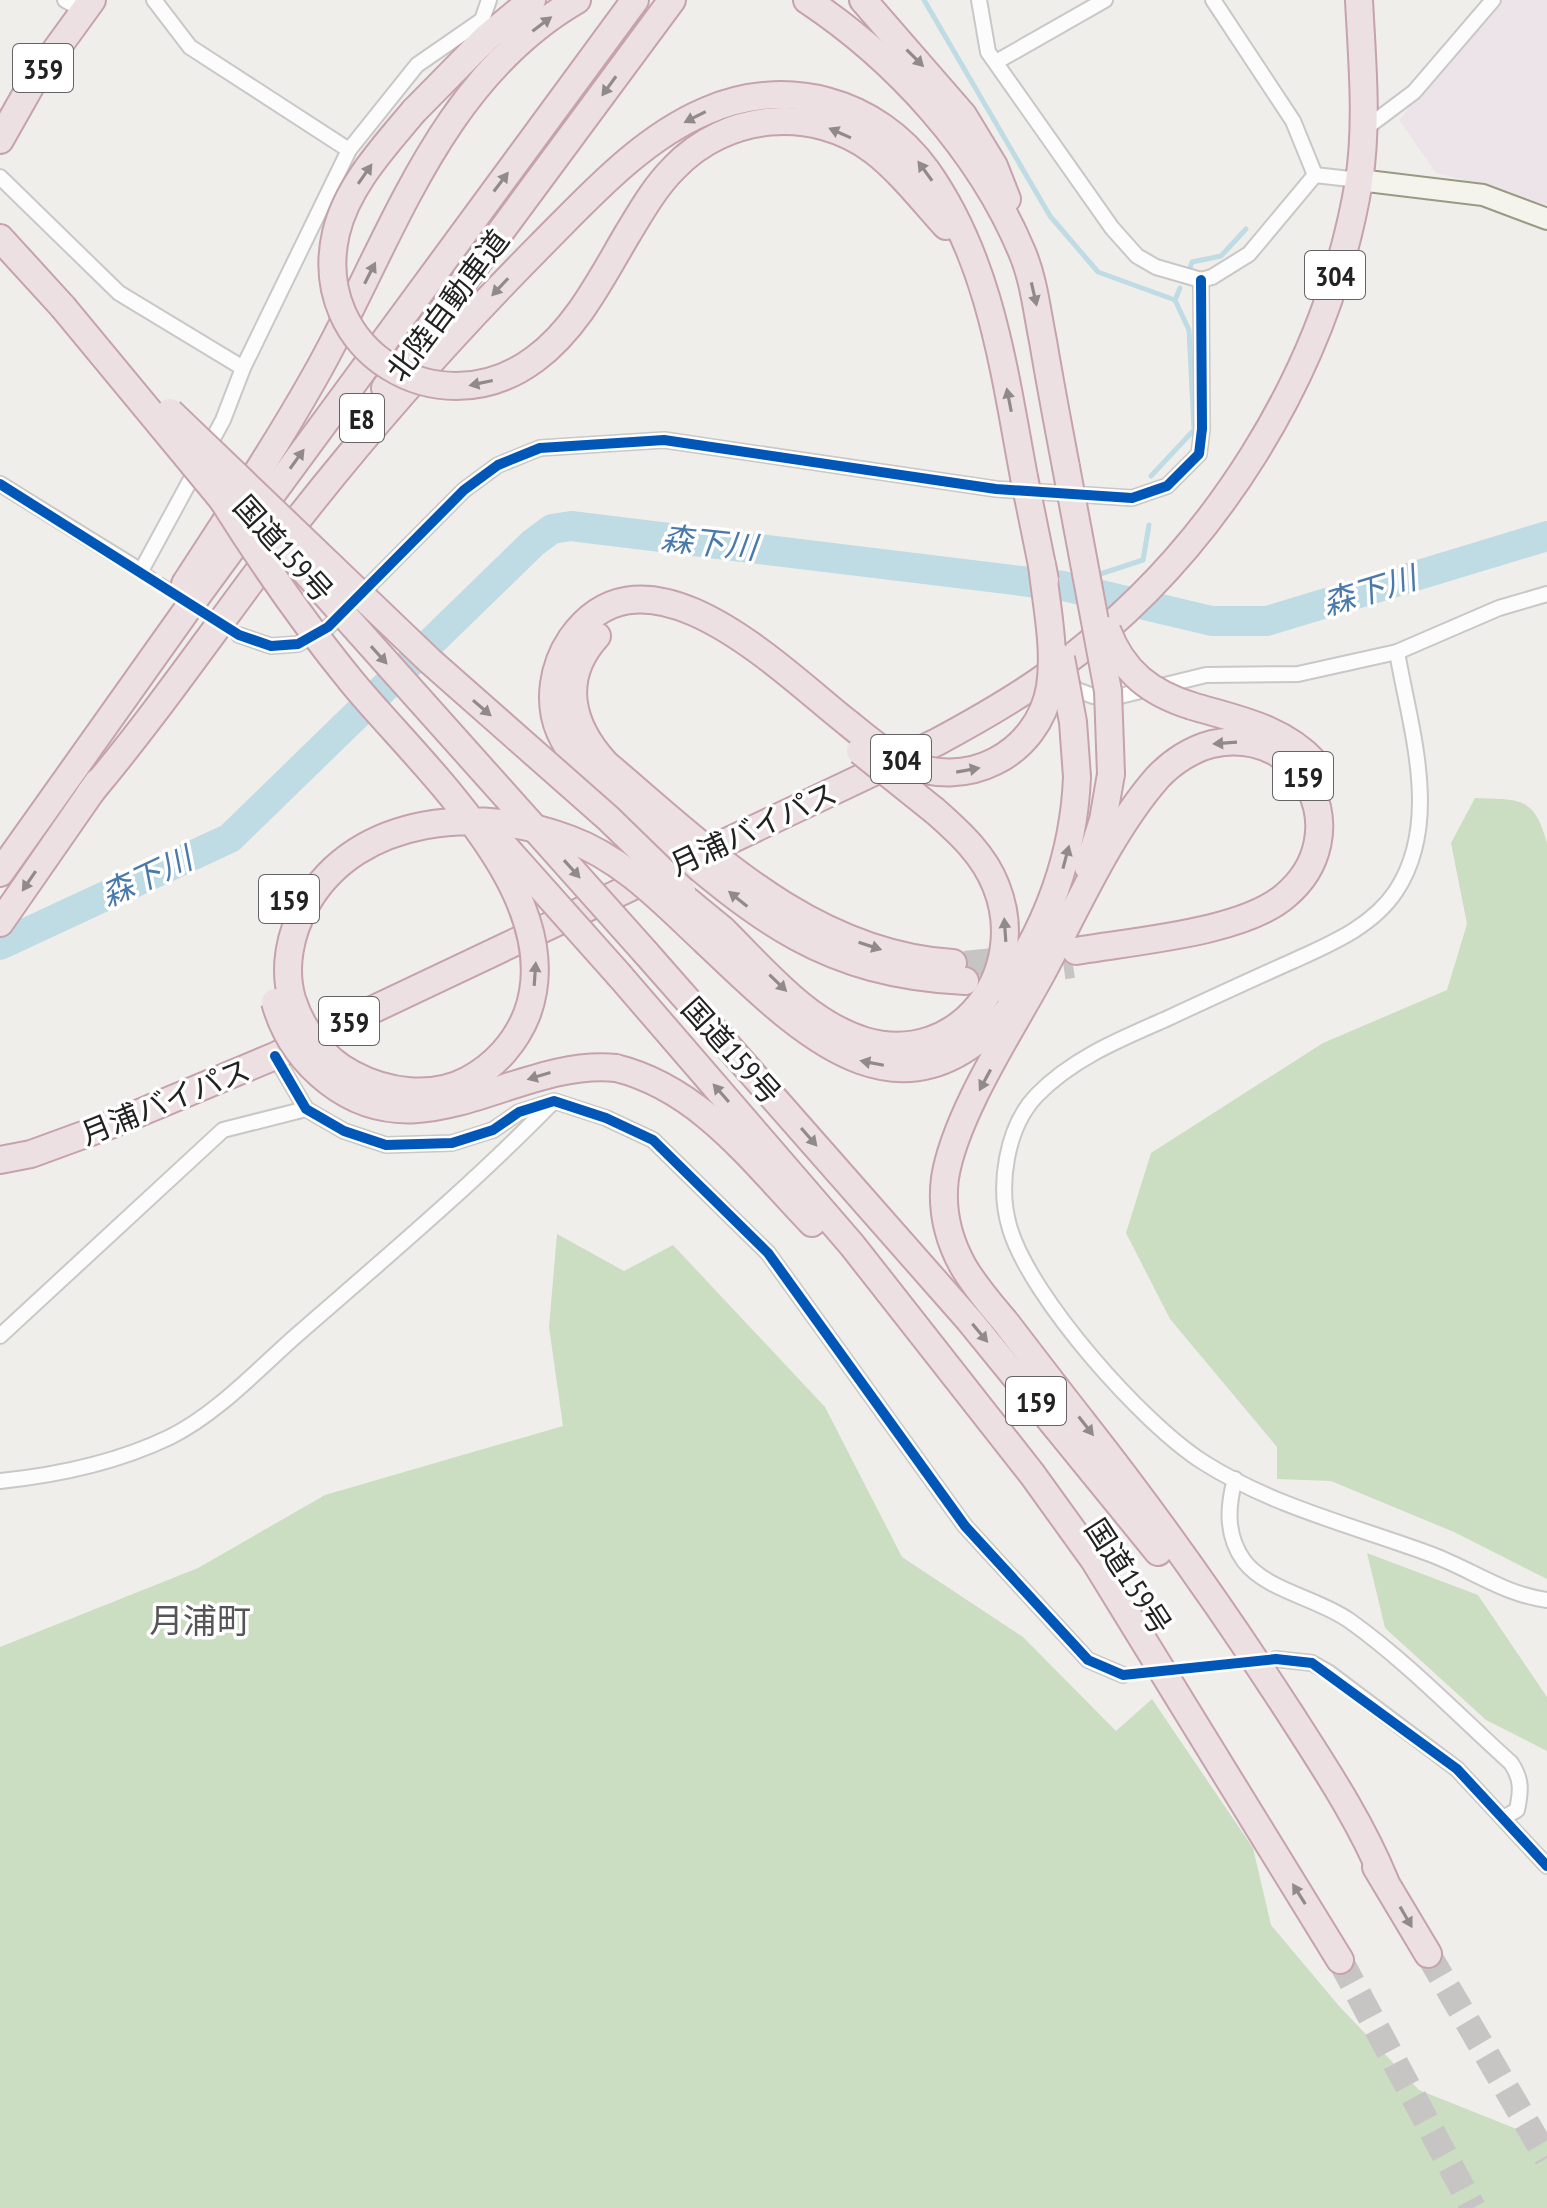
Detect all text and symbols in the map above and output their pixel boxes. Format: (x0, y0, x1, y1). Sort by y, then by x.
one-way arrow (532, 16, 552, 32)
road number: 359 (13, 44, 73, 92)
one-way arrow (905, 48, 924, 67)
one-way arrow (602, 75, 618, 96)
one-way arrow (683, 110, 706, 123)
one-way arrow (828, 126, 852, 140)
one-way arrow (917, 160, 933, 182)
one-way arrow (357, 163, 372, 184)
one-way arrow (493, 172, 509, 193)
street label: 北陸自動車道 (377, 221, 517, 389)
road number: 304 (1305, 251, 1365, 299)
one-way arrow (363, 262, 377, 284)
one-way arrow (491, 277, 509, 296)
one-way arrow (1028, 282, 1040, 307)
one-way arrow (468, 377, 493, 390)
one-way arrow (1003, 387, 1015, 412)
road number: E8 (340, 394, 384, 442)
one-way arrow (289, 449, 305, 470)
street label: 国道159号 (226, 486, 342, 610)
water label: 森下川 (659, 516, 762, 568)
water label: 森下川 (1317, 555, 1424, 624)
one-way arrow (370, 644, 387, 664)
one-way arrow (473, 698, 492, 716)
road number: 304 (871, 735, 931, 783)
one-way arrow (1212, 737, 1237, 750)
road number: 159 (1273, 752, 1333, 800)
one-way arrow (955, 764, 980, 776)
street label: 月浦バイパス (663, 772, 843, 884)
water label: 森下川 (94, 835, 201, 915)
one-way arrow (1060, 845, 1072, 870)
one-way arrow (562, 859, 580, 878)
one-way arrow (21, 871, 36, 892)
road number: 159 (259, 875, 319, 923)
one-way arrow (728, 891, 749, 908)
one-way arrow (998, 917, 1011, 942)
one-way arrow (858, 940, 882, 953)
one-way arrow (529, 961, 542, 986)
one-way arrow (768, 974, 787, 992)
street label: 国道159号 (674, 988, 790, 1112)
road number: 359 (319, 997, 379, 1045)
street label: 月浦バイパス (75, 1049, 255, 1153)
one-way arrow (859, 1056, 884, 1068)
one-way arrow (979, 1068, 992, 1091)
one-way arrow (526, 1070, 550, 1083)
one-way arrow (713, 1083, 730, 1103)
one-way arrow (800, 1127, 817, 1147)
one-way arrow (971, 1323, 988, 1343)
road number: 159 (1006, 1377, 1066, 1425)
one-way arrow (1077, 1416, 1094, 1436)
street label: 国道159号 (1077, 1511, 1181, 1641)
district label: 月浦町 (149, 1598, 251, 1642)
one-way arrow (1292, 1883, 1306, 1905)
one-way arrow (1399, 1906, 1413, 1929)

